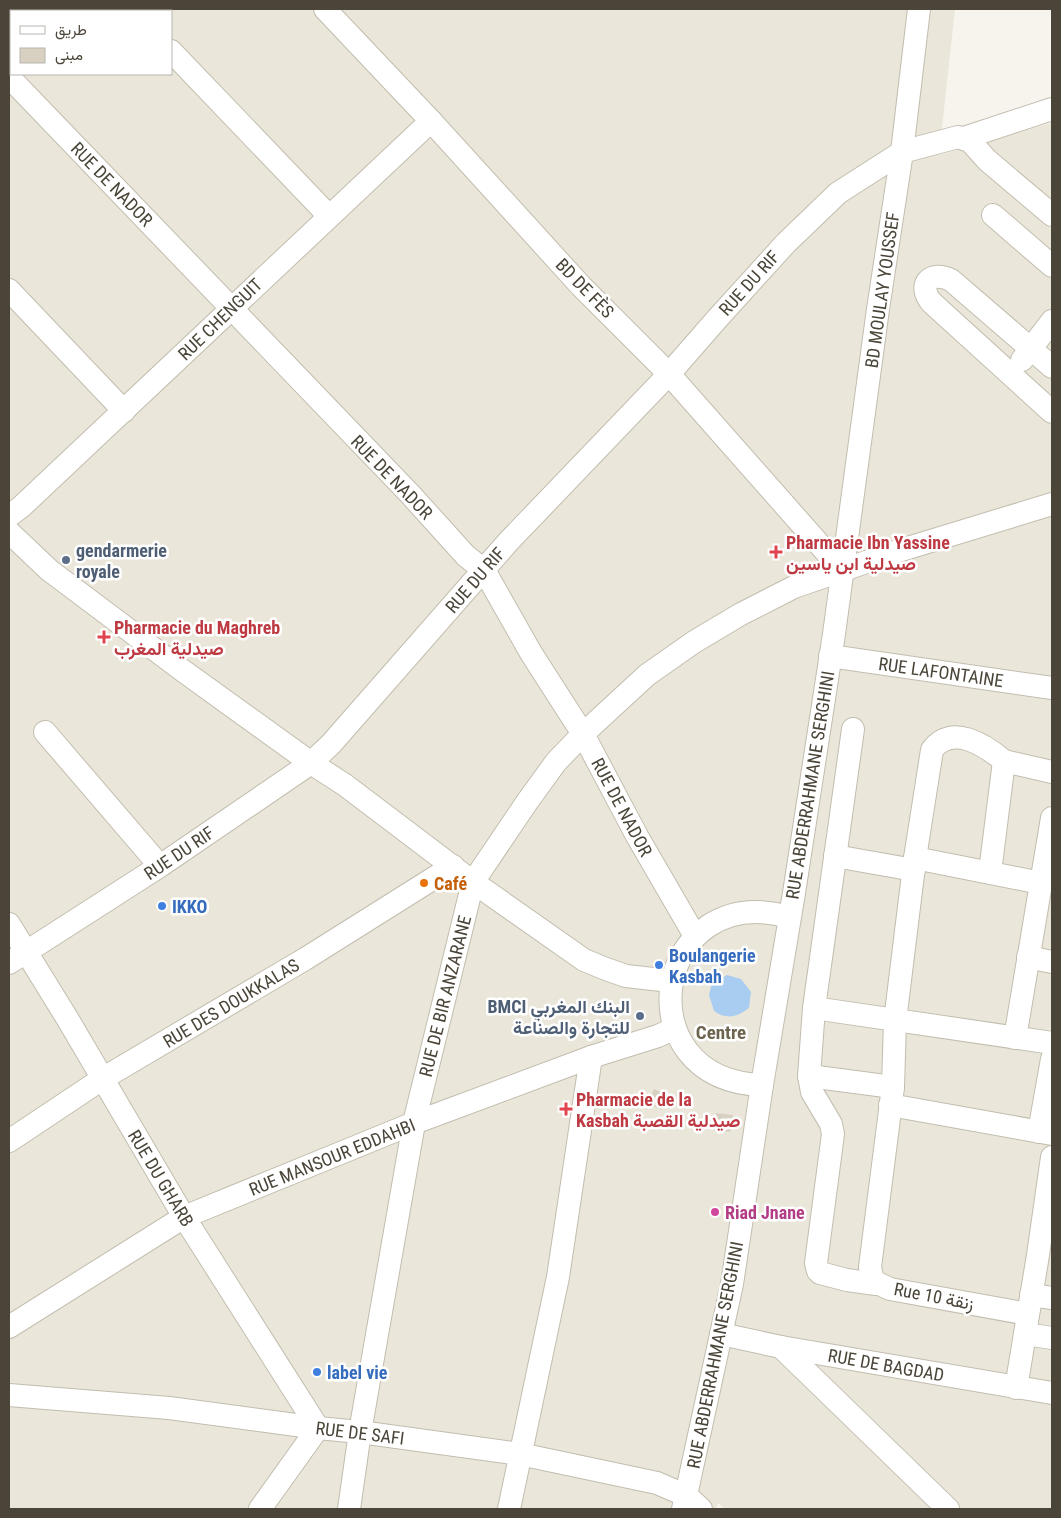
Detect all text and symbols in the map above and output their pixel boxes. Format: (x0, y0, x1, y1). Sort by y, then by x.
legend (10, 10, 172, 75)
text: طريق (55, 21, 87, 40)
text: مبنى (55, 46, 83, 65)
street label: RUE DE NADOR (67, 138, 158, 231)
street label: BD MOULAY YOUSSEF (861, 210, 903, 369)
street label: RUE DU RIF (714, 246, 784, 320)
street label: BD DE FÈS (552, 254, 618, 322)
street label: RUE CHENGUIT (174, 274, 266, 364)
street label: RUE DE NADOR (347, 431, 438, 524)
place label: Pharmacie Ibn Yassine صيدلية ابن ياسين (786, 532, 950, 575)
place label: gendarmerie royale (76, 540, 167, 582)
street label: RUE DU RIF (441, 543, 509, 617)
marker: Pharmacie Ibn Yassine صيدلية ابن ياسين (770, 546, 782, 558)
marker: gendarmerie royale (60, 554, 72, 566)
place label: Pharmacie du Maghreb صيدلية المغرب (114, 617, 280, 660)
marker: Pharmacie du Maghreb صيدلية المغرب (98, 631, 110, 643)
street label: RUE LAFONTAINE (877, 653, 1005, 691)
street label: RUE ABDERRAHMANE SERGHINI (782, 669, 838, 901)
street label: RUE DE NADOR (587, 754, 657, 860)
street label: RUE DU RIF (140, 822, 218, 884)
place label: Café (434, 873, 467, 894)
marker: Café (418, 877, 430, 889)
place label: IKKO (172, 896, 208, 917)
marker: IKKO (156, 900, 168, 912)
street label: RUE DE BIR ANZARANE (415, 913, 475, 1079)
place label: Boulangerie Kasbah (669, 945, 756, 987)
street label: RUE DES DOUKKALAS (159, 954, 303, 1052)
marker: Boulangerie Kasbah (653, 959, 665, 971)
place label: BMCI البنك المغربي للتجارة والصناعة (487, 996, 630, 1039)
marker: BMCI البنك المغربي للتجارة والصناعة (634, 1010, 646, 1022)
district label: Centre (696, 1021, 746, 1044)
place label: Pharmacie de la Kasbah صيدلية القصبة (576, 1089, 741, 1132)
marker: Pharmacie de la Kasbah صيدلية القصبة (560, 1103, 572, 1115)
street label: RUE MANSOUR EDDAHBI (246, 1114, 418, 1200)
street label: RUE DU GHARB (124, 1126, 198, 1230)
place label: Riad Jnane (725, 1202, 805, 1223)
marker: Riad Jnane (709, 1206, 721, 1218)
street label: RUE ABDERRAHMANE SERGHINI (683, 1240, 747, 1470)
street label: Rue 10 زنقة (892, 1278, 976, 1315)
street label: RUE DE BAGDAD (826, 1344, 946, 1386)
place label: label vie (327, 1362, 388, 1383)
marker: label vie (311, 1366, 323, 1378)
street label: RUE DE SAFI (315, 1417, 405, 1449)

